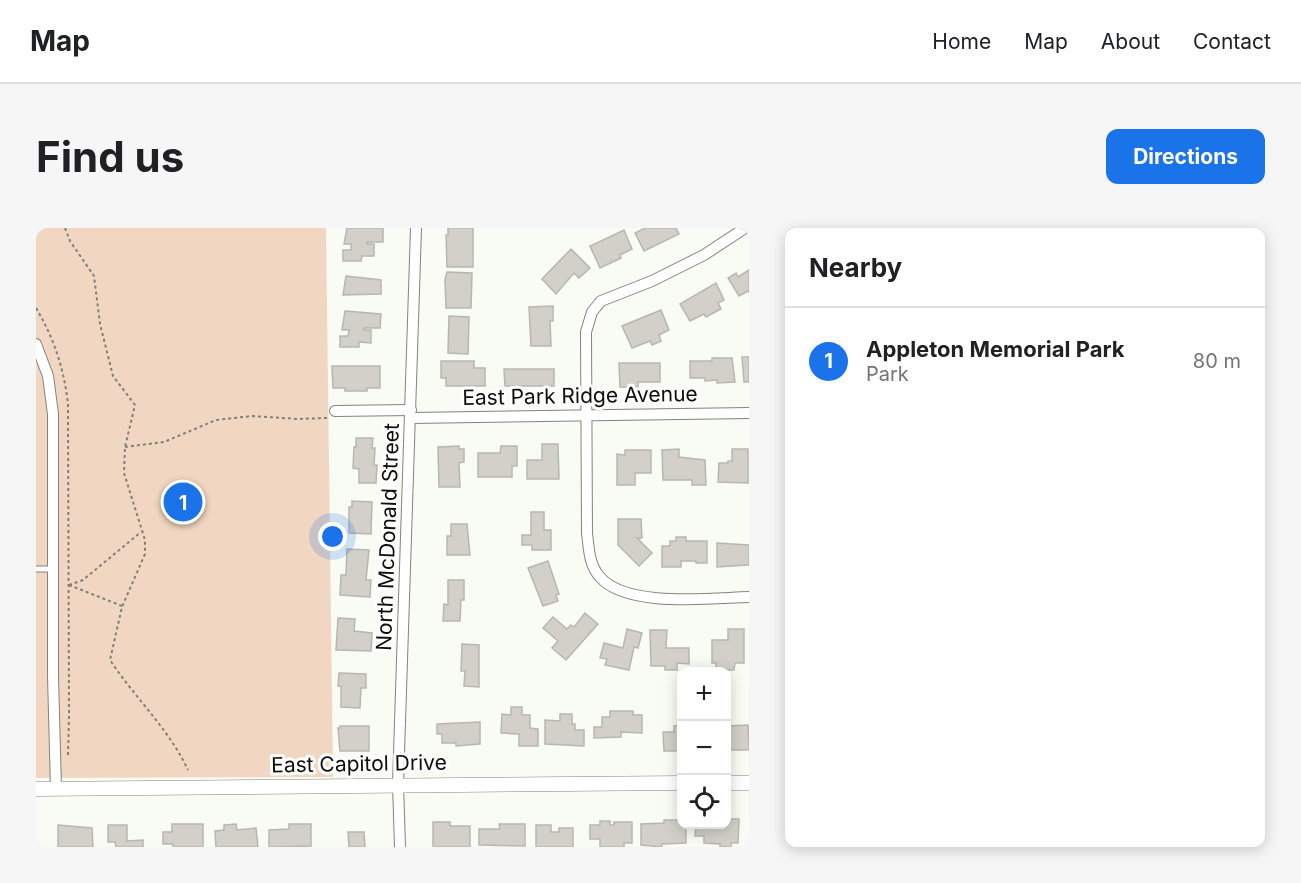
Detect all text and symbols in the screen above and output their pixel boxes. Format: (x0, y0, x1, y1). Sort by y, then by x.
text: Map (30, 24, 90, 58)
text: Home (932, 29, 991, 54)
text: Map (1024, 29, 1068, 54)
text: About (1101, 29, 1160, 54)
text: Contact (1193, 29, 1271, 54)
button: Directions (1106, 129, 1265, 184)
text: Find us (36, 131, 184, 182)
text: Nearby (809, 252, 902, 283)
text: Appleton Memorial Park (866, 336, 1124, 362)
text: 1 (824, 349, 833, 373)
text: 80 m (1193, 349, 1241, 373)
text: Park (866, 362, 909, 386)
street label: East Park Ridge Avenue (462, 381, 698, 410)
street label: North McDonald Street (371, 423, 404, 651)
pin: 1 (164, 480, 202, 524)
your location (318, 522, 347, 551)
map controls (677, 667, 731, 829)
button: + (677, 667, 731, 721)
button: − (677, 721, 731, 775)
street label: East Capitol Drive (271, 749, 447, 778)
button: locate (677, 775, 731, 829)

